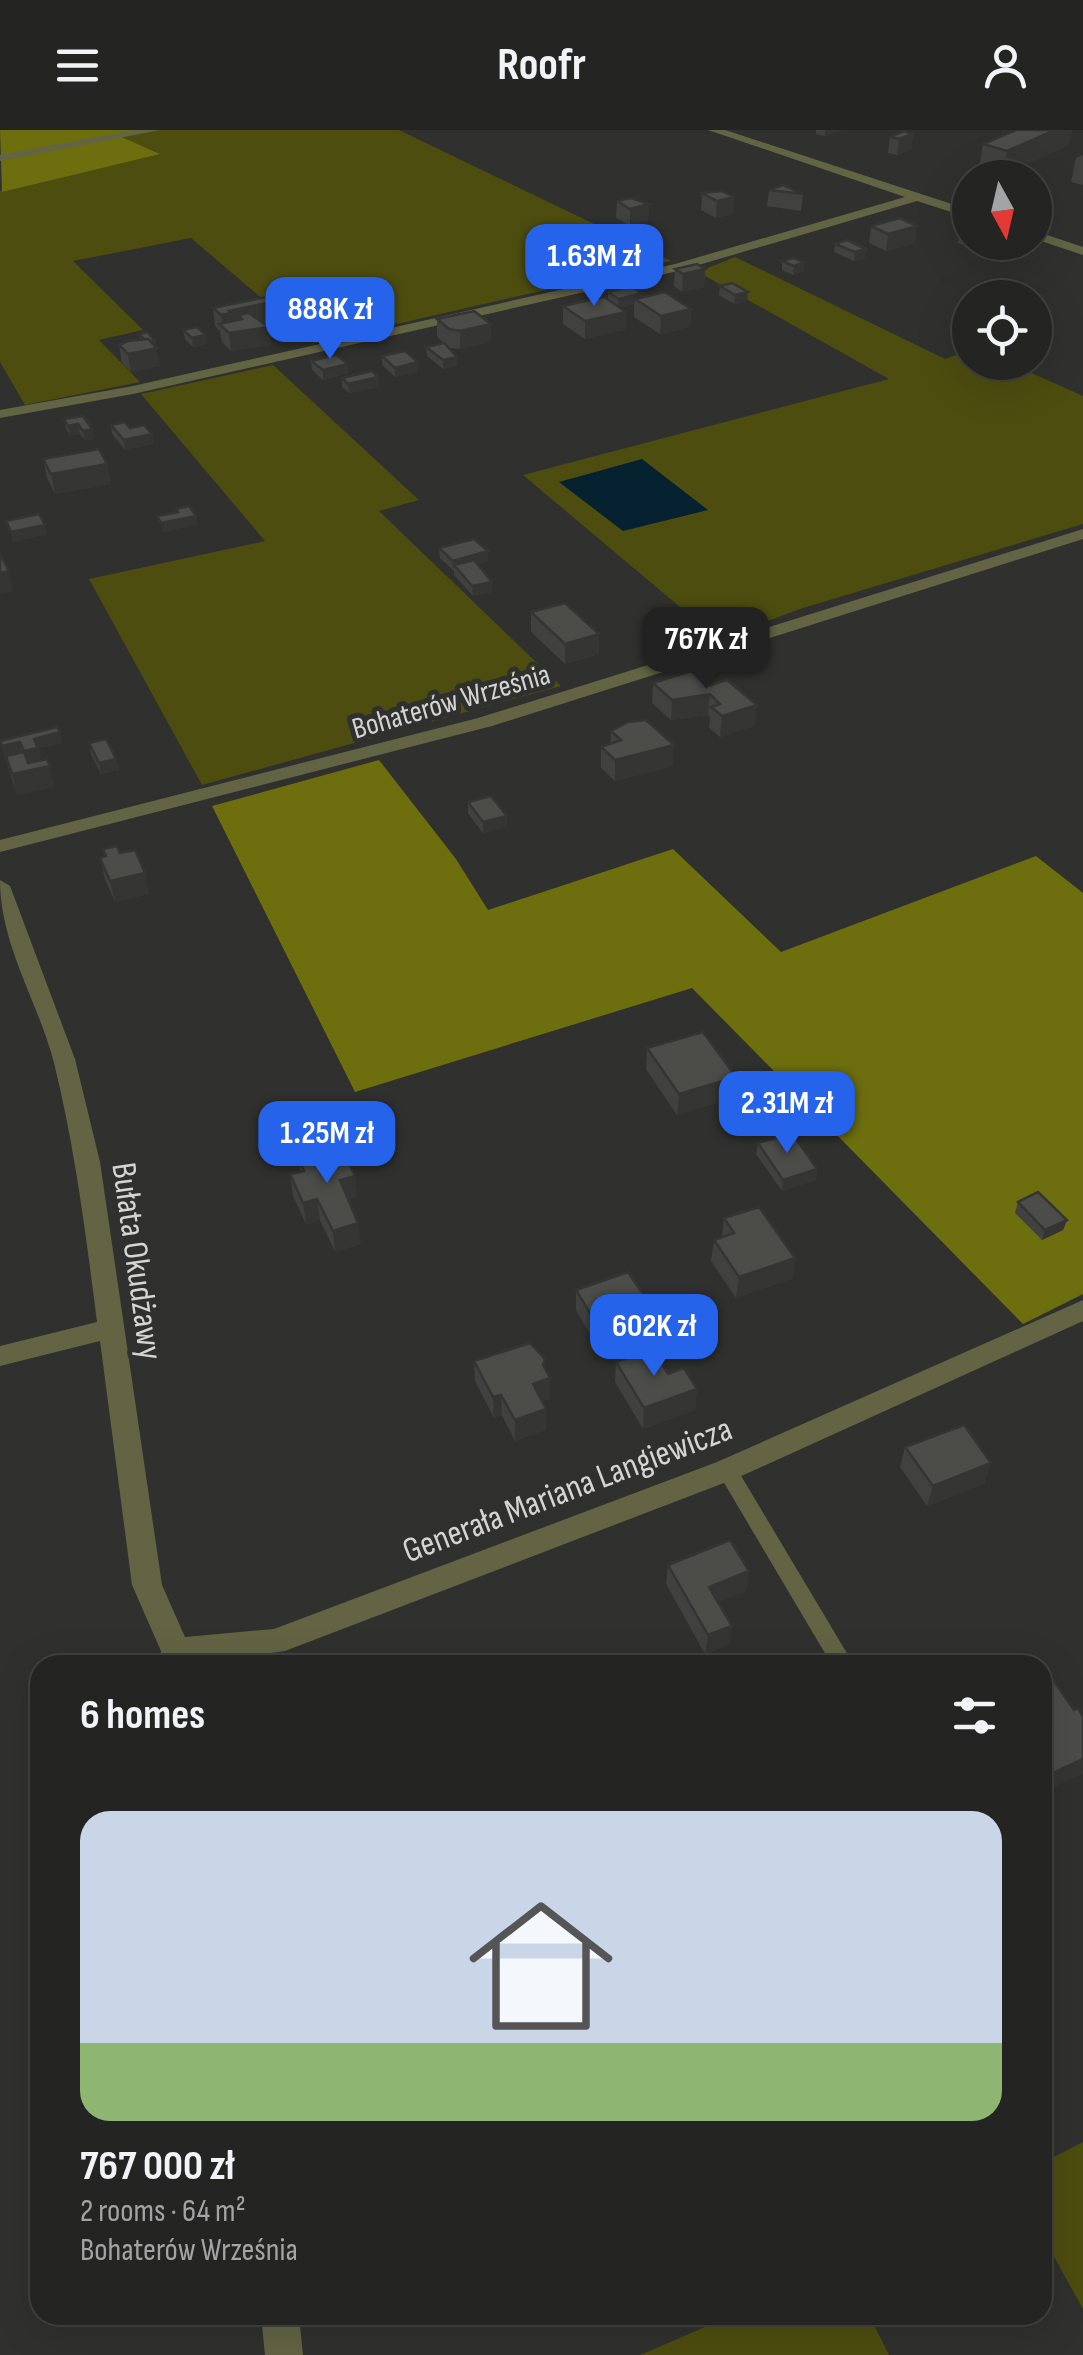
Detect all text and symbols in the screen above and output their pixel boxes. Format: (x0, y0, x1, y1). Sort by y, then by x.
icon: menu (50, 38, 105, 93)
text: Roofr (497, 38, 586, 93)
icon: person (978, 38, 1033, 93)
north arrow (952, 160, 1052, 260)
map controls (952, 160, 1052, 380)
pin: 1.63M zł (491, 224, 697, 309)
text: 1.63M zł (547, 237, 641, 276)
pin: 888K zł (238, 277, 422, 362)
button: locate (952, 280, 1052, 380)
text: 888K zł (287, 290, 373, 329)
pin: 767K zł (614, 607, 798, 692)
text: 767K zł (665, 620, 747, 659)
street label: Bohaterów Września (348, 657, 554, 747)
pin: 2.31M zł (684, 1071, 890, 1156)
text: 2.31M zł (741, 1084, 833, 1123)
pin: 1.25M zł (224, 1101, 430, 1186)
text: 1.25M zł (280, 1114, 374, 1153)
street label: Bułata Okudżawy (101, 1160, 172, 1363)
pin: 602K zł (562, 1294, 746, 1379)
text: 602K zł (612, 1307, 696, 1346)
street label: Generała Mariana Langiewicza (397, 1408, 738, 1573)
icon: filters (947, 1688, 1002, 1743)
text: 6 homes (80, 1690, 205, 1741)
icon: home (451, 1876, 631, 2056)
text: 767 000 zł (80, 2141, 234, 2192)
text: 2 rooms · 64 m² (80, 2192, 246, 2231)
text: Bohaterów Września (80, 2231, 298, 2270)

